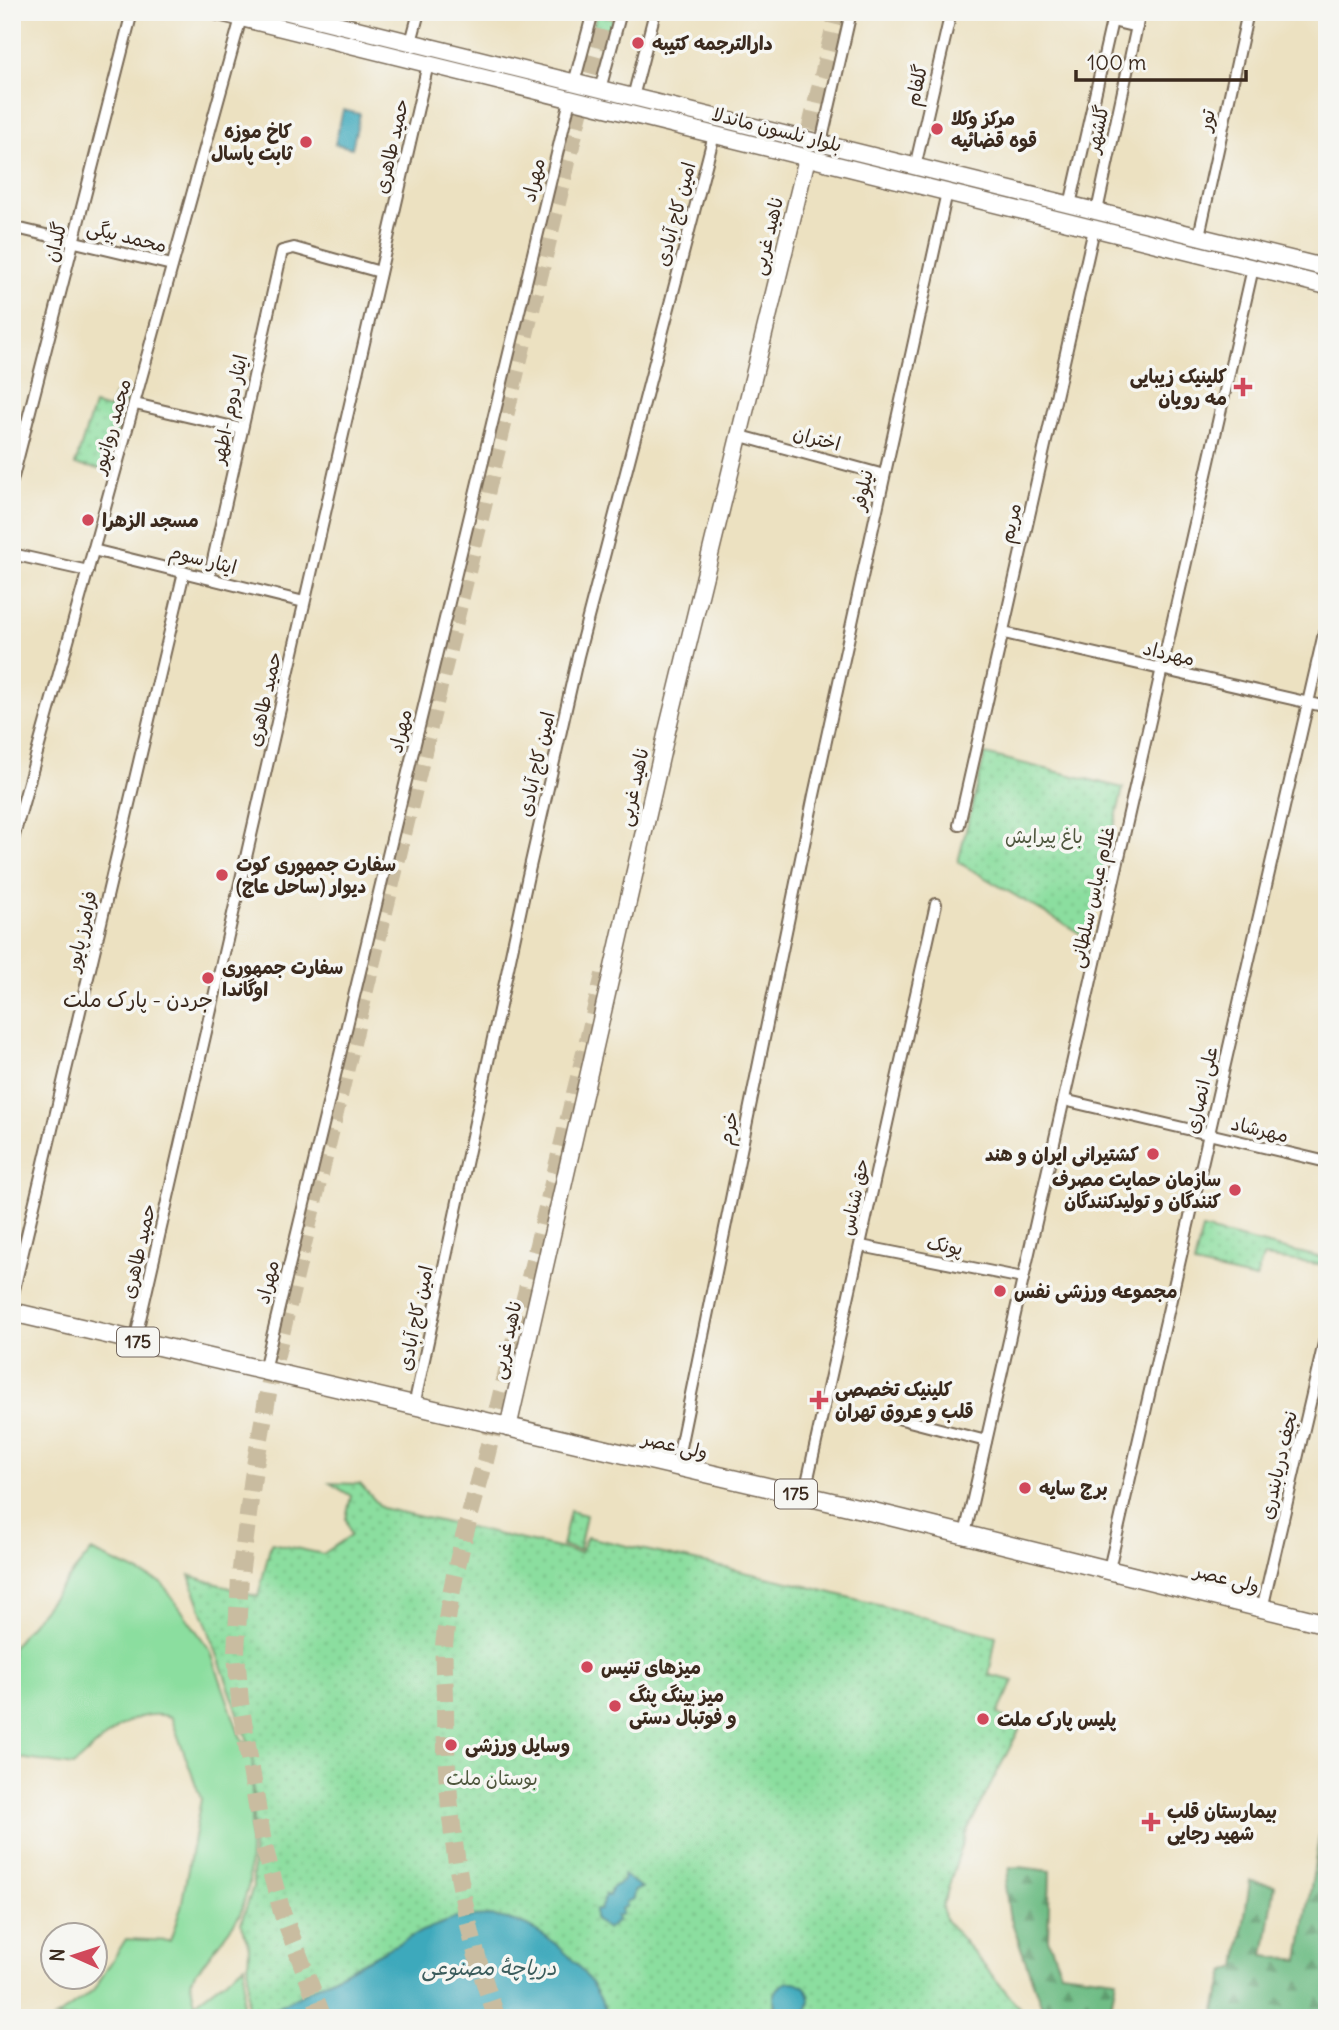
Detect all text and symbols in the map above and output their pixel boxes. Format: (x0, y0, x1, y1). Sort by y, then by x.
place label: دارالترجمه کتیبه (652, 31, 773, 56)
marker: دارالترجمه کتیبه (630, 35, 646, 51)
scale bar (1076, 38, 1246, 82)
text: 100 m (1087, 49, 1146, 76)
street label: گلفام (900, 62, 935, 109)
street label: حمید طاهری (368, 96, 414, 196)
street label: بلوار نلسون ماندلا (710, 101, 844, 157)
street label: گلشهر (1080, 103, 1114, 157)
place label: مرکز وکلا قوه قضائیه (951, 106, 1037, 153)
street label: تور (1192, 107, 1220, 135)
place label: کاخ موزه ثابت پاسال (211, 119, 293, 166)
marker: مرکز وکلا قوه قضائیه (929, 121, 945, 137)
marker: کاخ موزه ثابت پاسال (298, 134, 314, 150)
street label: مهراد (516, 156, 550, 204)
street label: امین کاج آبادی (650, 159, 701, 269)
street label: ناهید غربی (746, 195, 789, 278)
street label: محمد بيگی (84, 214, 170, 258)
street label: گلدان (38, 219, 72, 265)
street label: ایثار دوم -اطهر (205, 352, 255, 468)
place label: کلینیک زیبایی مه رویان (1130, 364, 1228, 410)
street label: محمد روانپور (85, 376, 137, 479)
marker: کلینیک زیبایی مه رویان (1233, 377, 1253, 397)
street label: اختران (791, 420, 843, 456)
street label: نیلوفر (846, 467, 879, 515)
street label: مریم (994, 501, 1029, 546)
place label: مسجد الزهرا (102, 508, 199, 532)
marker: مسجد الزهرا (80, 512, 96, 528)
street label: ایثار سوم (166, 539, 239, 582)
street label: مهرداد (1141, 635, 1197, 671)
street label: حمید طاهری (241, 649, 287, 749)
street label: مهراد (383, 707, 417, 755)
street label: امین کاج آبادی (512, 709, 561, 819)
street label: ناهید غربی (612, 746, 655, 829)
park label: باغ پیرایش (1005, 824, 1083, 850)
street label: غلام عباس سلطانی (1064, 824, 1123, 971)
place label: سفارت جمهوری کوت دیوار (ساحل عاج) (236, 852, 396, 899)
marker: سفارت جمهوری کوت دیوار (ساحل عاج) (214, 867, 230, 883)
street label: فرامرز پایور (60, 888, 103, 976)
place label: سفارت جمهوری اوگاندا (222, 955, 343, 1002)
marker: سفارت جمهوری اوگاندا (200, 970, 216, 986)
district label: جردن - پارک ملت (63, 986, 213, 1013)
street label: علی انصاری (1179, 1044, 1224, 1136)
street label: خرم (713, 1109, 746, 1148)
street label: مهرشاد (1229, 1111, 1291, 1147)
place label: کشتیرانی ایران و هند (985, 1142, 1140, 1167)
marker: کشتیرانی ایران و هند (1145, 1146, 1161, 1162)
street label: حق شناس (834, 1156, 874, 1238)
place label: سازمان حمایت مصرف کنندگان و تولیدکنندگان (1052, 1167, 1222, 1214)
marker: سازمان حمایت مصرف کنندگان و تولیدکنندگان (1227, 1182, 1243, 1198)
street label: حمید طاهری (115, 1201, 161, 1301)
street label: پونک (925, 1230, 965, 1261)
street label: مهراد (250, 1258, 284, 1306)
street label: امین کاج آبادی (392, 1263, 439, 1373)
place label: مجموعه ورزشی نفس (1014, 1279, 1177, 1304)
marker: مجموعه ورزشی نفس (992, 1283, 1008, 1299)
street label: ناهید غربی (485, 1299, 528, 1382)
road number: 175 (117, 1328, 159, 1357)
place label: کلینیک تخصصی قلب و عروق تهران (835, 1377, 974, 1424)
marker: کلینیک تخصصی قلب و عروق تهران (809, 1390, 829, 1410)
street label: نجف دریابندری (1254, 1408, 1302, 1522)
street label: ولی عصر (638, 1425, 710, 1465)
place label: برج سایه (1039, 1476, 1108, 1501)
road number: 175 (775, 1479, 817, 1508)
marker: برج سایه (1017, 1480, 1033, 1496)
street label: ولی عصر (1190, 1557, 1262, 1599)
place label: میزهای تنیس (601, 1655, 701, 1679)
marker: میزهای تنیس (579, 1659, 595, 1675)
place label: میز پینگ پنگ و فوتبال دستی (629, 1683, 737, 1730)
marker: میز پینگ پنگ و فوتبال دستی (607, 1698, 623, 1714)
place label: پلیس پارک ملت (997, 1707, 1117, 1732)
marker: پلیس پارک ملت (975, 1711, 991, 1727)
place label: وسایل ورزشی (465, 1733, 570, 1758)
marker: وسایل ورزشی (443, 1737, 459, 1753)
park label: بوستان ملت (446, 1766, 538, 1790)
place label: بیمارستان قلب شهید رجایی (1167, 1799, 1277, 1846)
marker: بیمارستان قلب شهید رجایی (1141, 1812, 1161, 1832)
north arrow (38, 1922, 108, 1992)
text: N (45, 1948, 69, 1962)
water label: دریاچهٔ مصنوعی (422, 1954, 557, 1982)

